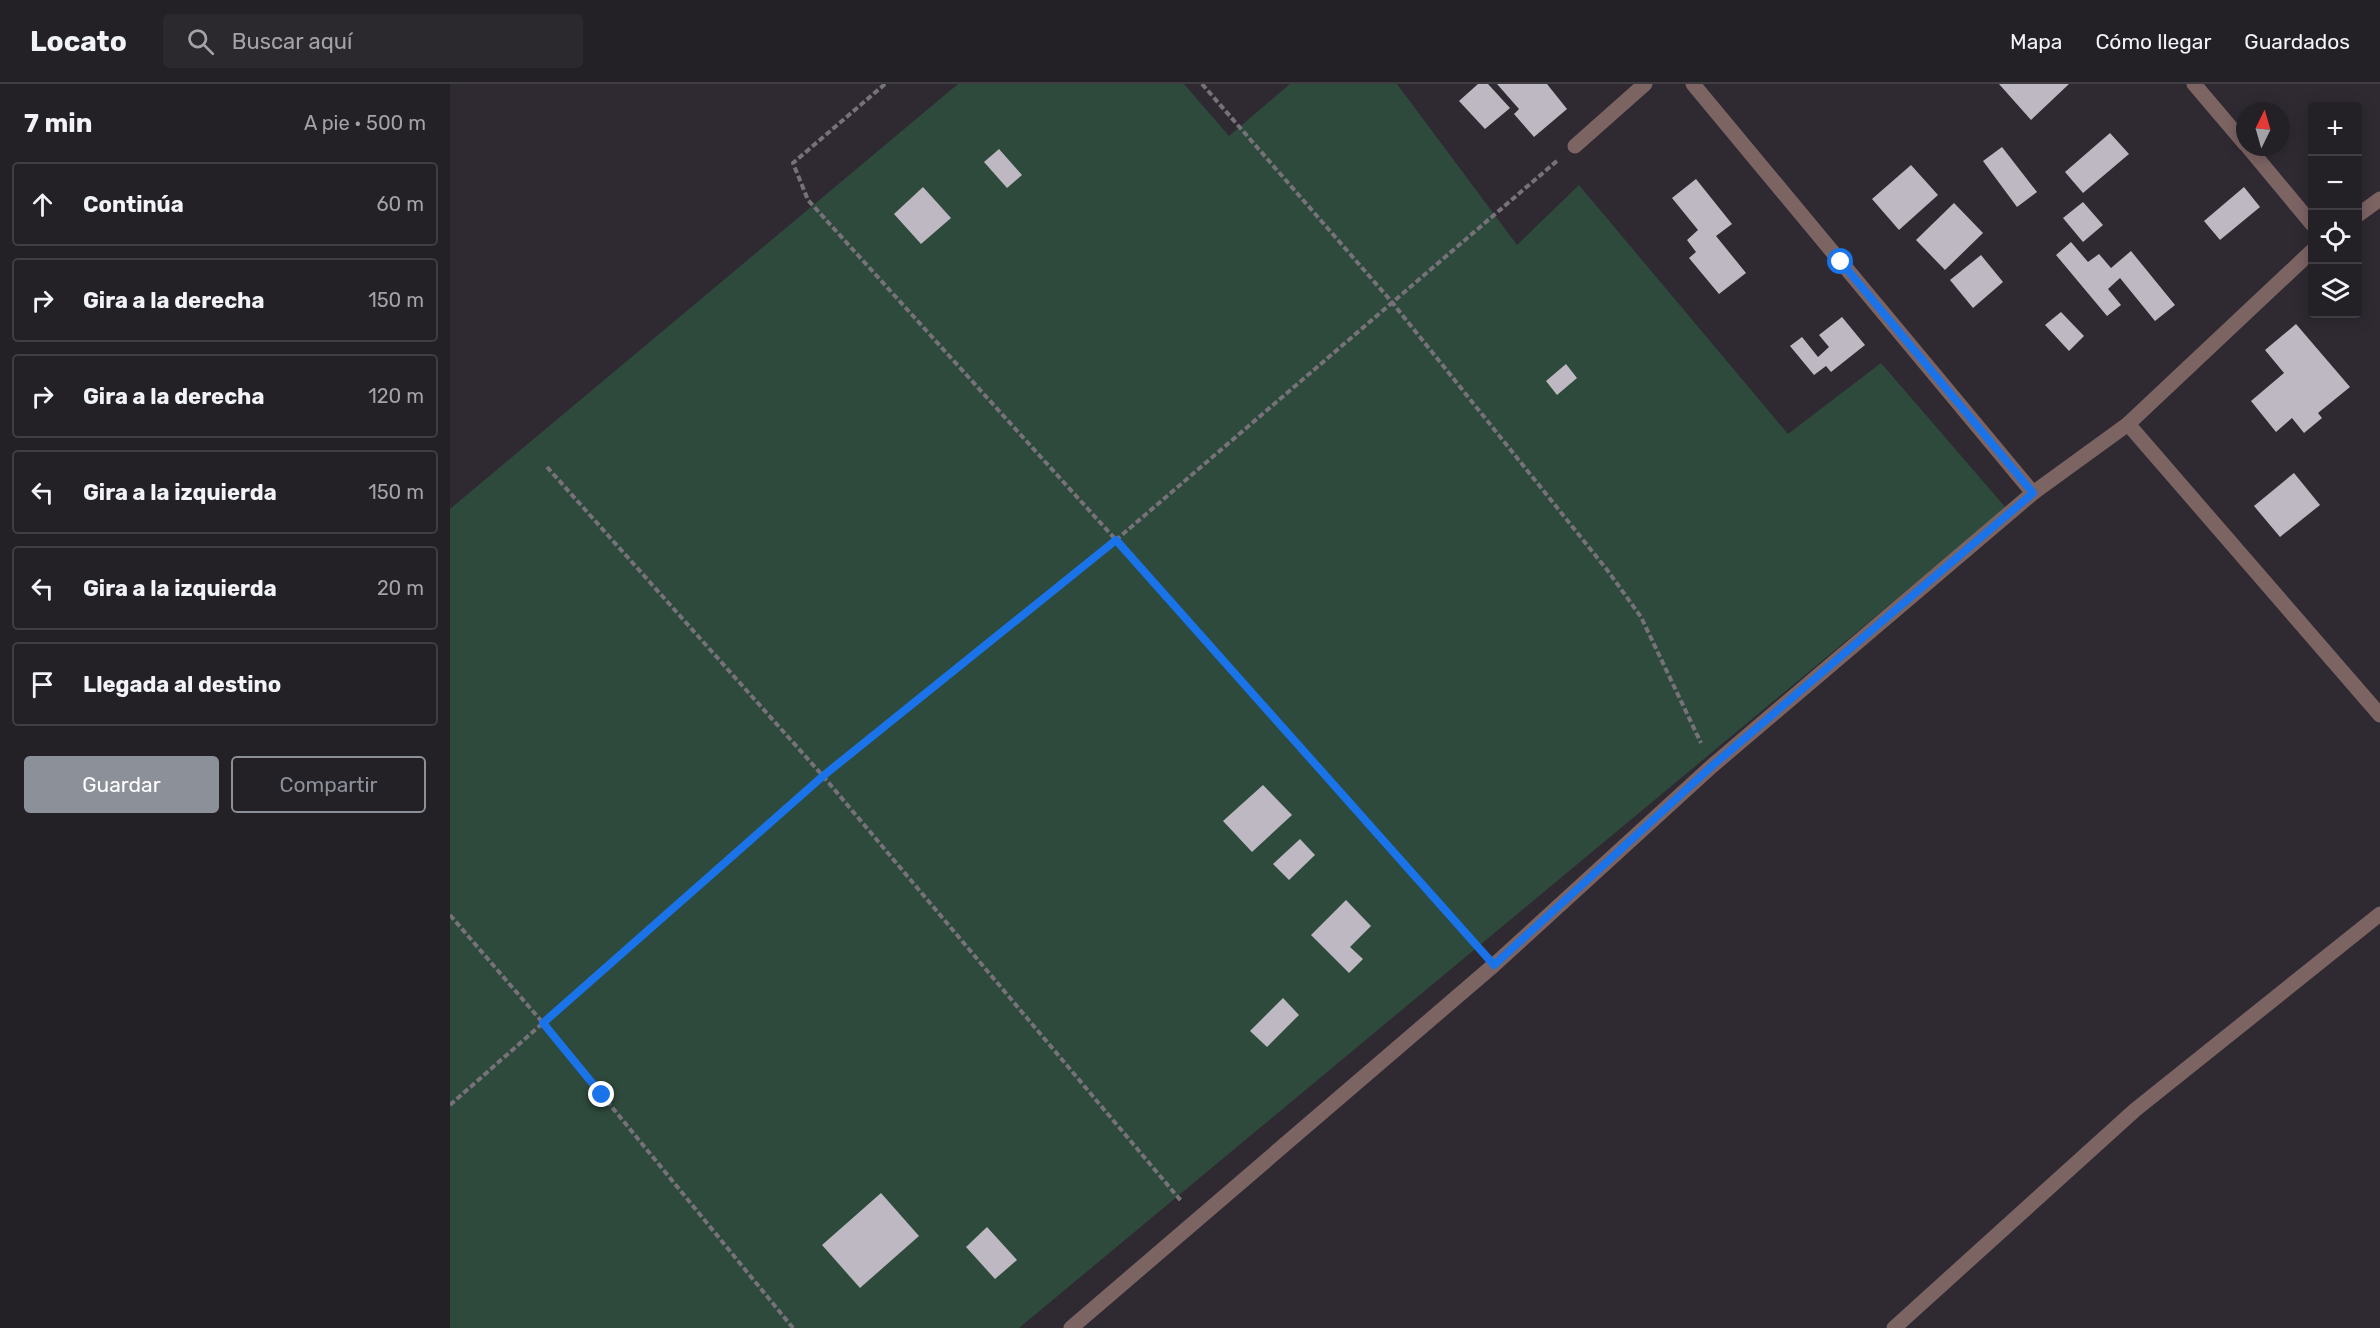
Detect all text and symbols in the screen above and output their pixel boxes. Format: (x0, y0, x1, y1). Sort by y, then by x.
search box (163, 14, 583, 68)
text: Locato (30, 25, 127, 58)
icon: search (184, 25, 217, 58)
text: Buscar aquí (232, 28, 352, 55)
text: Mapa (2010, 29, 2062, 54)
text: Cómo llegar (2095, 29, 2211, 54)
text: Guardados (2244, 29, 2350, 54)
north arrow (2236, 102, 2290, 156)
map controls (2308, 102, 2362, 318)
button: + (2308, 102, 2362, 156)
text: 7 min (24, 108, 92, 139)
text: A pie · 500 m (304, 111, 426, 135)
button: − (2308, 156, 2362, 210)
icon: ahead (26, 188, 59, 221)
text: Continúa (83, 191, 184, 218)
text: 60 m (377, 192, 424, 216)
button: locate (2308, 210, 2362, 264)
route start (1827, 248, 1853, 274)
button: layers (2308, 264, 2362, 318)
icon: right (26, 284, 59, 317)
text: Gira a la derecha (83, 287, 264, 314)
text: 150 m (368, 288, 424, 312)
icon: right (26, 380, 59, 413)
text: Gira a la derecha (83, 383, 264, 410)
text: 120 m (368, 384, 424, 408)
icon: left (26, 476, 59, 509)
text: Gira a la izquierda (83, 479, 277, 506)
text: 150 m (368, 480, 424, 504)
icon: left (26, 572, 59, 605)
text: Gira a la izquierda (83, 575, 277, 602)
text: 20 m (377, 576, 424, 600)
icon: arrive (26, 668, 59, 701)
text: Llegada al destino (83, 671, 281, 698)
button: Guardar (24, 756, 219, 813)
button: Compartir (231, 756, 426, 813)
route end (588, 1081, 614, 1107)

